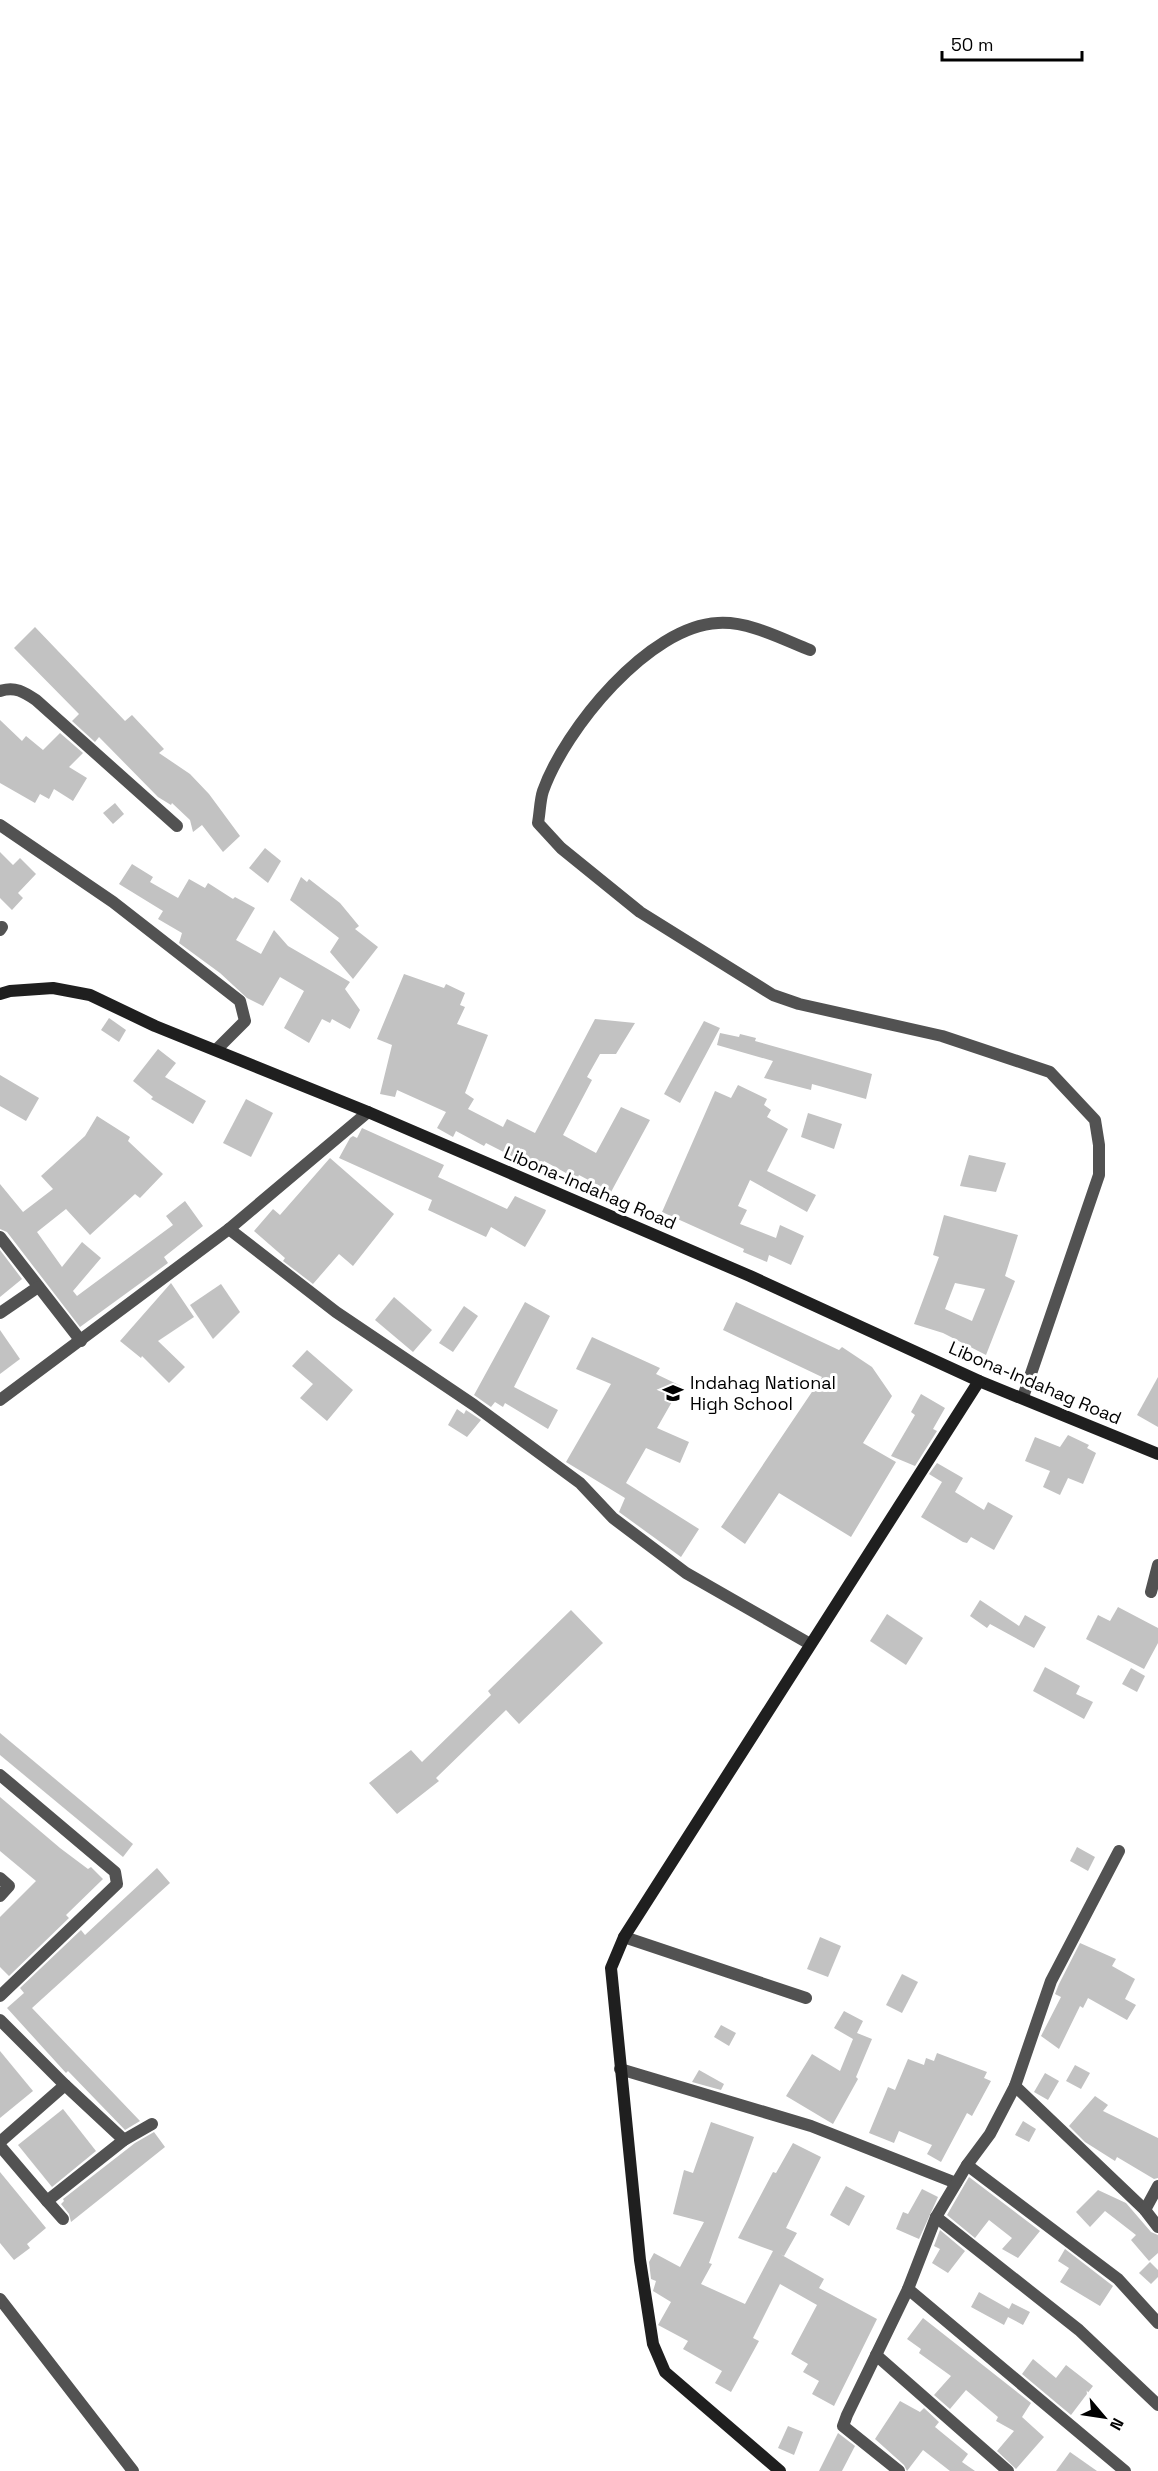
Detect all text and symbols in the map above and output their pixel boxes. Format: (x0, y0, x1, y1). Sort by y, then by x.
scale bar (942, 24, 1082, 62)
text: 50 m (951, 33, 993, 56)
street label: Libona-Indahag Road (500, 1141, 680, 1234)
street label: Libona-Indahag Road (945, 1336, 1125, 1429)
place label: Indahag National High School (690, 1371, 836, 1415)
school or university icon: Indahag National High School (661, 1381, 685, 1405)
north arrow (1074, 2387, 1134, 2447)
text: N (1105, 2414, 1128, 2434)

